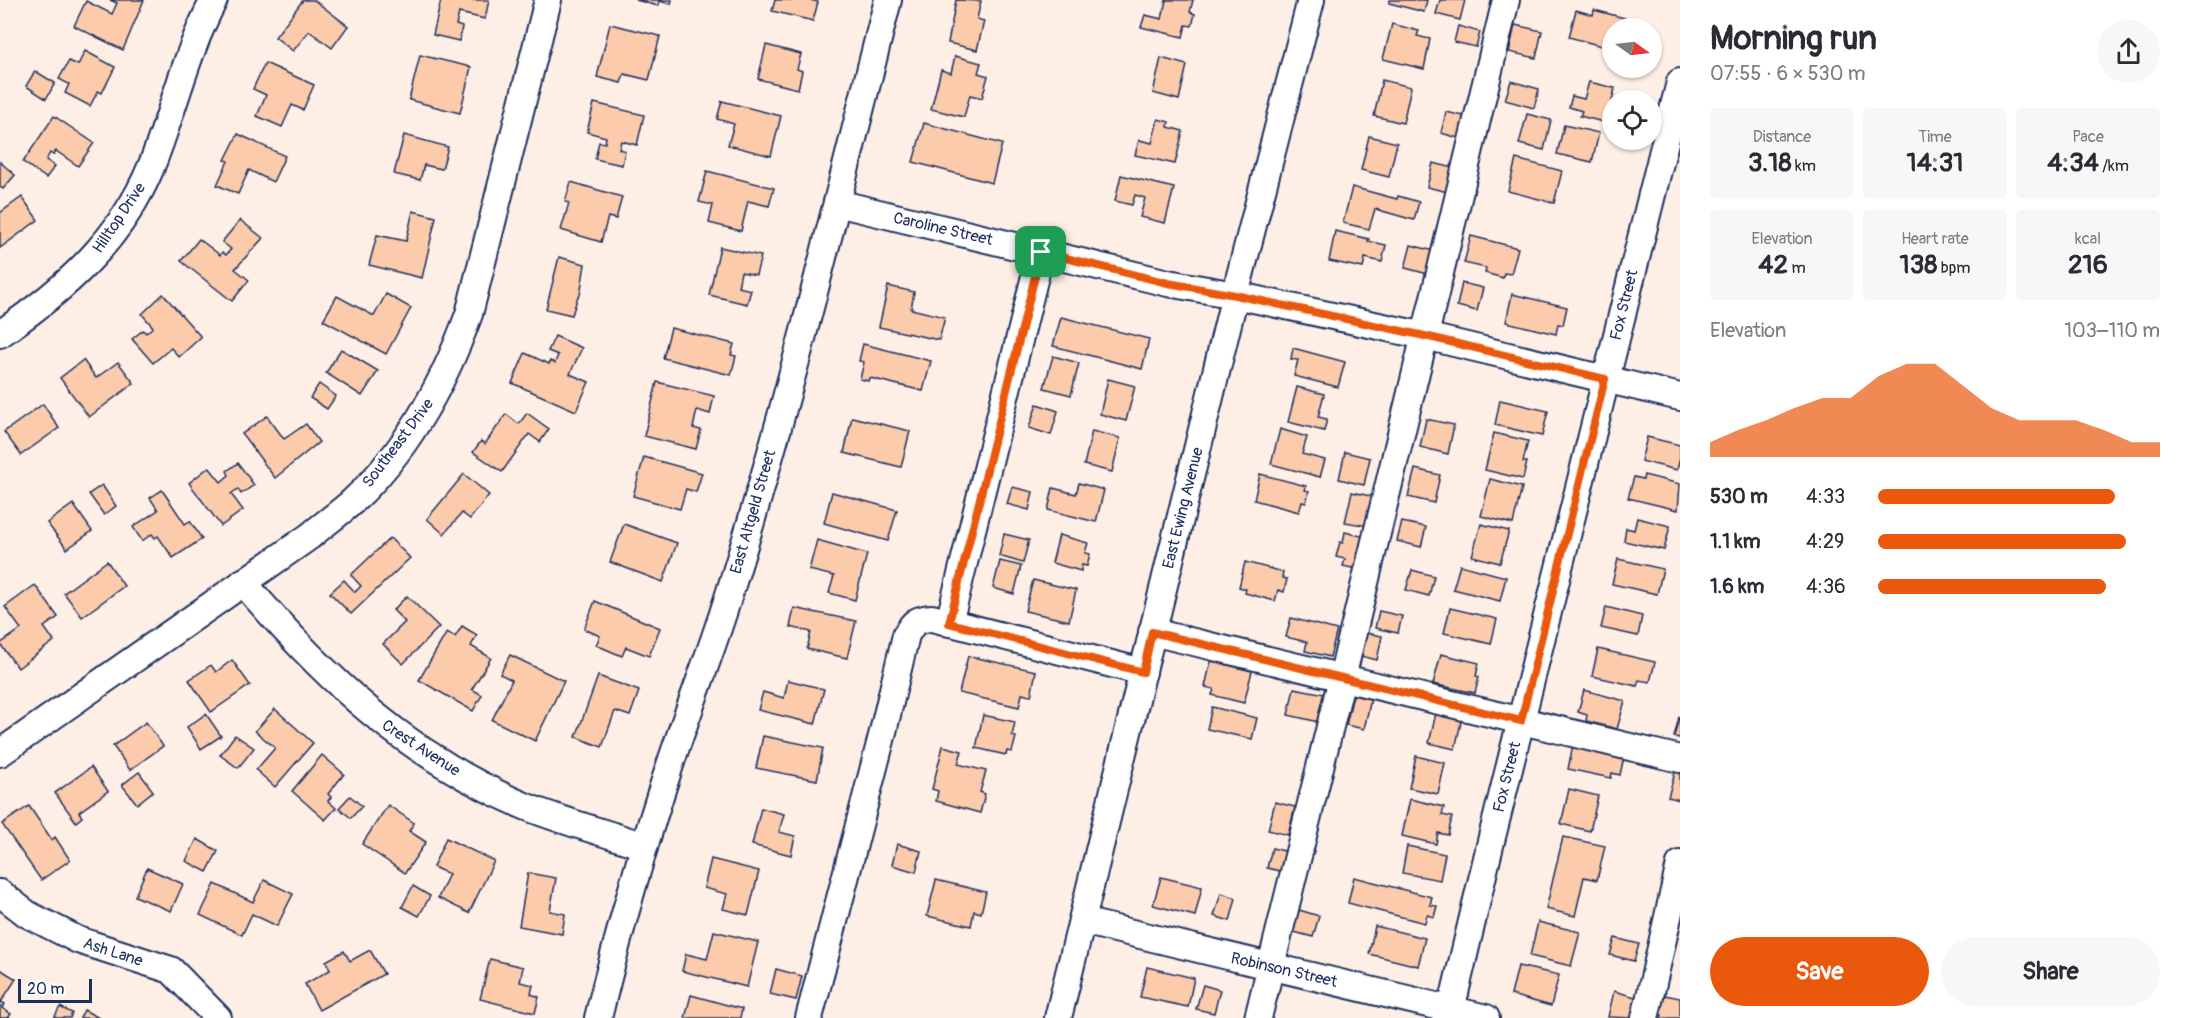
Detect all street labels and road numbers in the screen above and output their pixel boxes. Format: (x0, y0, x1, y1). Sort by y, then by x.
street label: Hilltop Drive (88, 179, 150, 257)
street label: Caroline Street (891, 208, 995, 250)
street label: Fox Street (1606, 267, 1643, 342)
street label: Southeast Drive (358, 394, 438, 492)
street label: East Ewing Avenue (1158, 445, 1208, 571)
street label: East Altgeld Street (726, 447, 780, 576)
street label: Crest Avenue (378, 715, 464, 781)
street label: Fox Street (1489, 739, 1526, 814)
street label: Ash Lane (81, 933, 145, 971)
street label: Robinson Street (1229, 948, 1340, 992)

